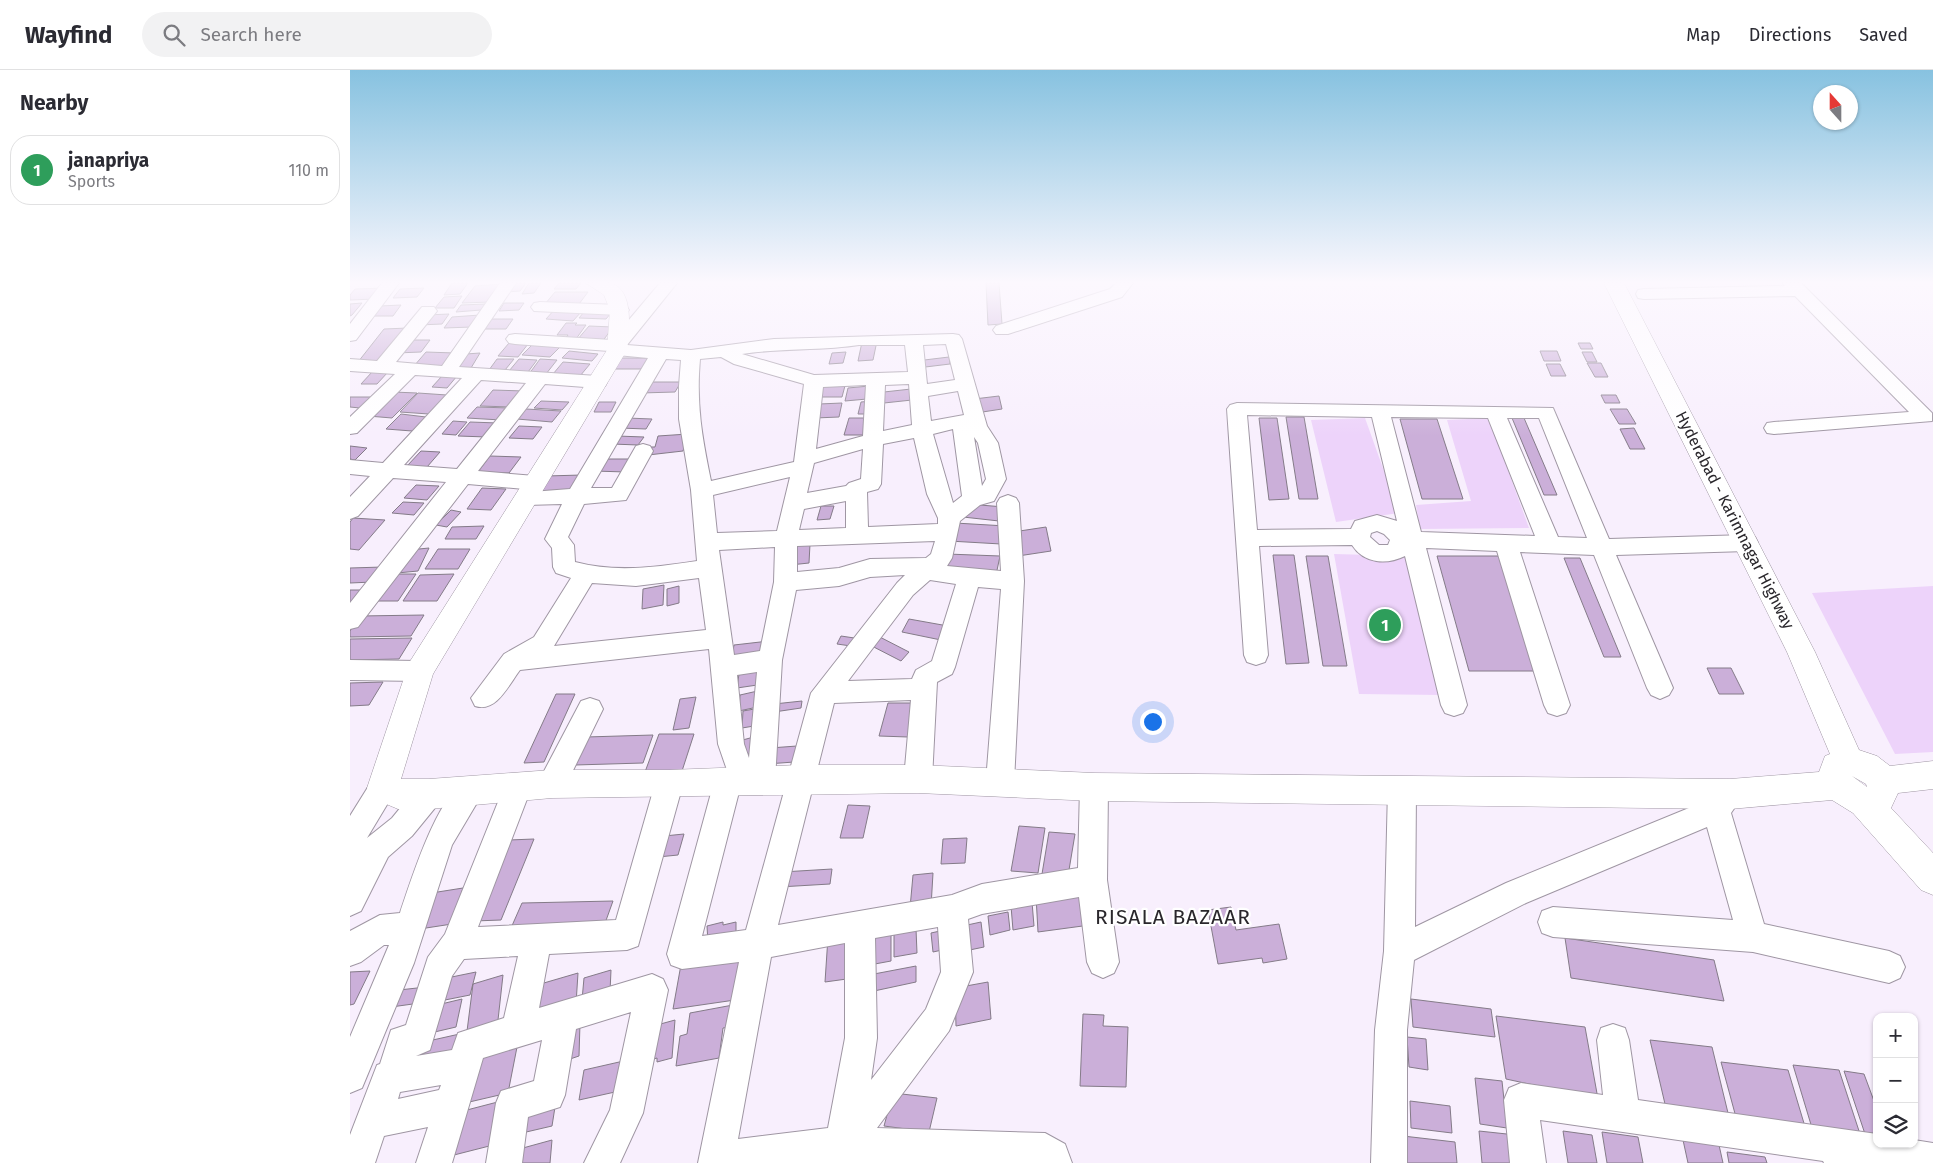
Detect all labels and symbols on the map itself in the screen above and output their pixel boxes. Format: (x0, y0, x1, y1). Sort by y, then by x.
north arrow (1813, 85, 1858, 130)
street label: Hyderabad - Karimnagar Highway (1672, 408, 1798, 632)
pin: 1 (1369, 606, 1401, 644)
your location (1140, 709, 1166, 735)
district label: RISALA BAZAAR (1095, 904, 1251, 930)

